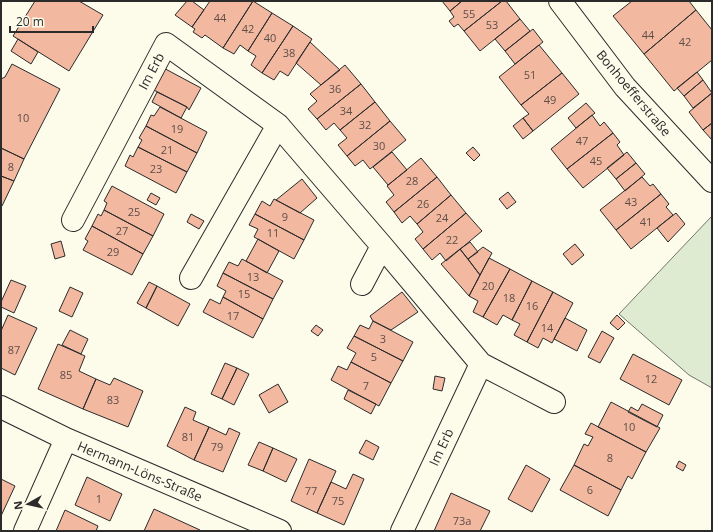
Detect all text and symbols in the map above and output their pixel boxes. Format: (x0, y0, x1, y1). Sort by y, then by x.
house number: 55 (463, 6, 475, 21)
scale bar (10, 8, 93, 34)
house number: 44 (214, 10, 227, 25)
text: 20 m (16, 13, 44, 30)
house number: 53 (486, 17, 498, 32)
house number: 42 (242, 21, 254, 36)
house number: 44 (642, 27, 655, 42)
house number: 40 (264, 30, 276, 45)
house number: 42 (679, 34, 691, 49)
house number: 38 (283, 45, 295, 60)
street label: Bonhoefferstraße (593, 46, 675, 140)
street label: Im Erb (134, 49, 168, 93)
house number: 51 (524, 67, 536, 82)
house number: 36 (329, 81, 341, 96)
house number: 49 (544, 92, 556, 107)
house number: 34 (340, 103, 353, 118)
house number: 10 (17, 110, 29, 125)
house number: 32 (359, 117, 371, 132)
house number: 19 (171, 121, 183, 136)
house number: 47 (576, 133, 588, 148)
house number: 30 (373, 138, 385, 153)
house number: 21 (161, 142, 173, 157)
house number: 45 (590, 153, 602, 168)
house number: 8 (8, 159, 14, 174)
house number: 23 (150, 161, 162, 176)
house number: 28 (406, 173, 418, 188)
house number: 43 (625, 194, 637, 209)
house number: 26 (417, 196, 429, 211)
house number: 25 (128, 204, 140, 219)
house number: 9 (282, 209, 288, 224)
house number: 24 (436, 210, 449, 225)
house number: 41 (640, 214, 652, 229)
house number: 27 (116, 223, 128, 238)
house number: 11 (267, 225, 279, 240)
house number: 22 (446, 232, 458, 247)
house number: 29 (107, 244, 119, 259)
house number: 13 (247, 269, 259, 284)
house number: 20 (482, 278, 494, 293)
house number: 15 (238, 286, 250, 301)
house number: 18 (503, 290, 515, 305)
house number: 16 (526, 298, 538, 313)
house number: 17 (227, 308, 239, 323)
house number: 14 (541, 320, 554, 335)
house number: 3 (380, 331, 386, 346)
house number: 87 (8, 342, 20, 357)
house number: 5 (371, 349, 377, 364)
house number: 85 (60, 367, 72, 382)
house number: 12 (645, 371, 657, 386)
house number: 7 (363, 378, 369, 393)
house number: 83 (107, 392, 119, 407)
house number: 10 (623, 419, 635, 434)
street label: Im Erb (424, 425, 458, 469)
house number: 81 (182, 429, 194, 444)
street label: Hermann-Löns-Straße (75, 436, 205, 506)
house number: 79 (211, 439, 223, 454)
house number: 8 (607, 450, 613, 465)
house number: 6 (587, 482, 593, 497)
house number: 77 (305, 483, 317, 498)
north arrow (8, 484, 48, 524)
house number: 1 (96, 491, 102, 506)
house number: 75 (332, 493, 344, 508)
text: N (10, 500, 26, 511)
house number: 73a (453, 513, 471, 528)

